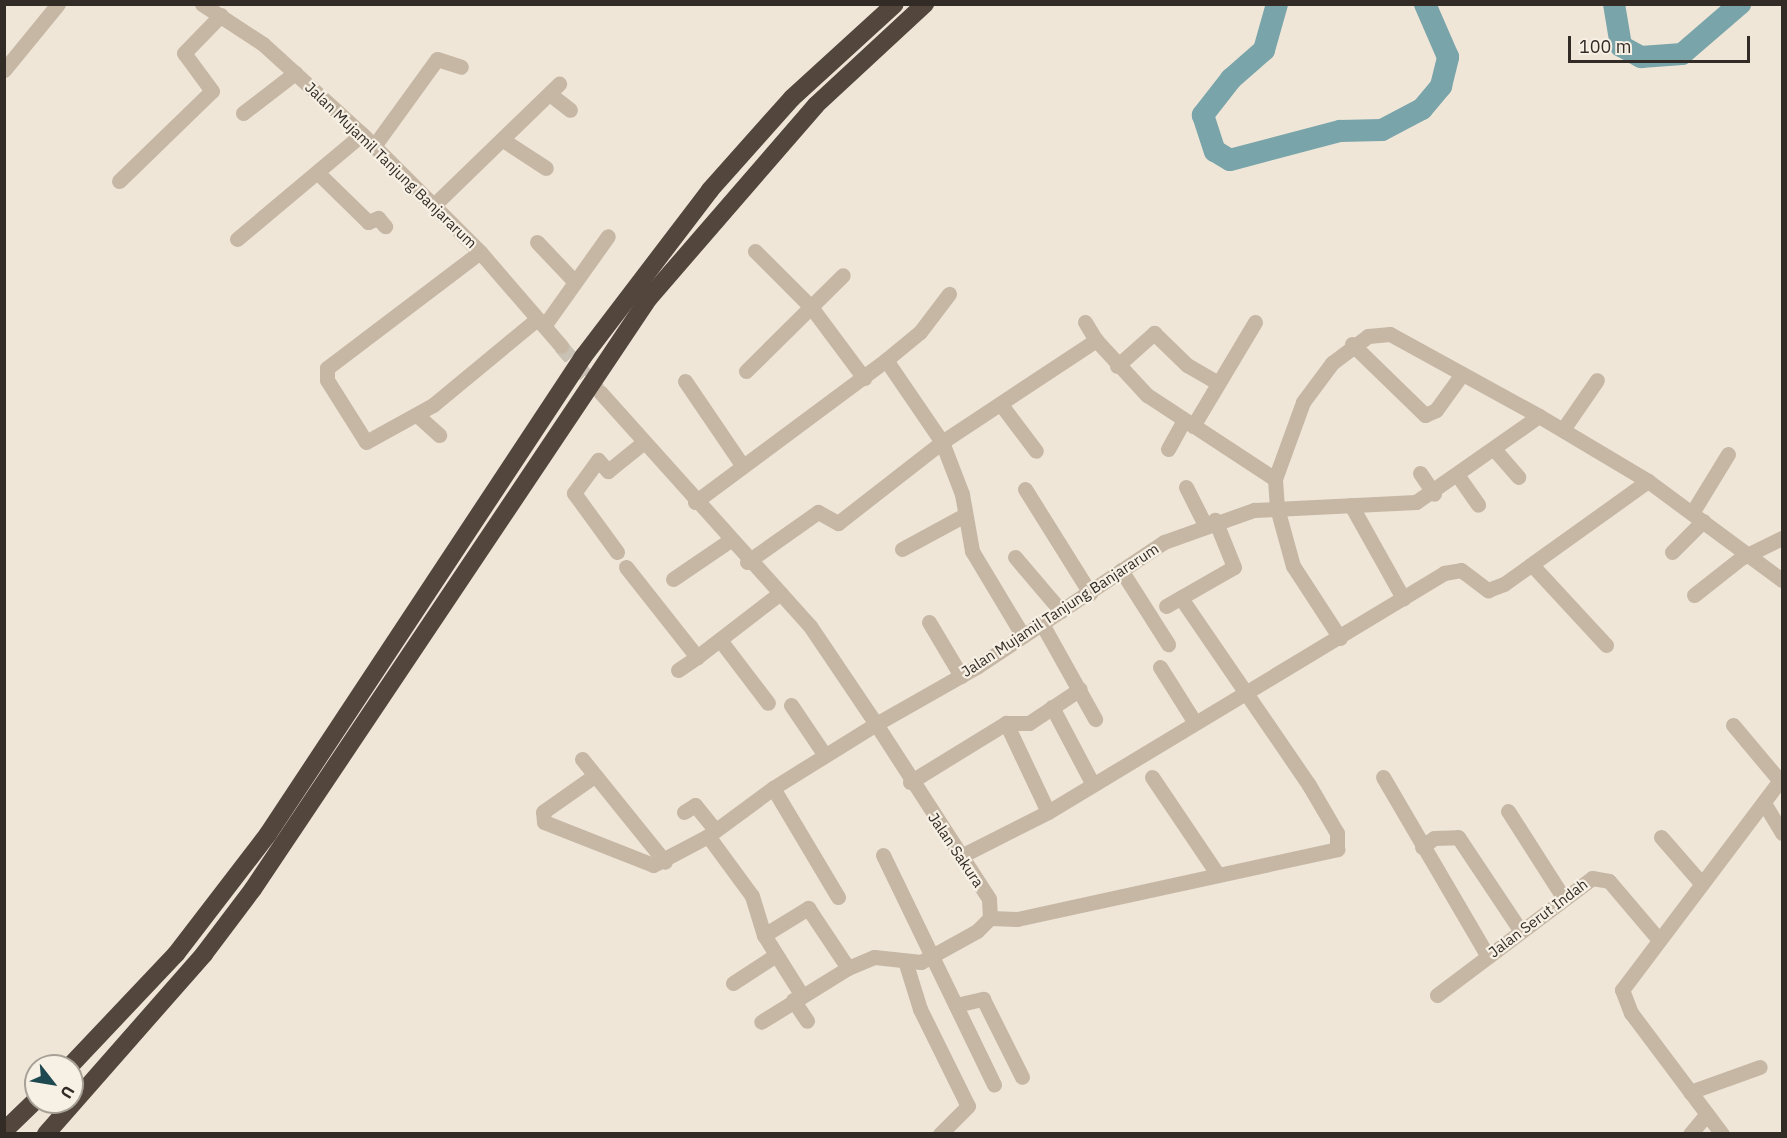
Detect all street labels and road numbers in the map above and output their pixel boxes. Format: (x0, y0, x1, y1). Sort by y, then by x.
street label: Jalan Mujamil Tanjung Banjararum (301, 78, 481, 252)
street label: Jalan Mujamil Tanjung Banjararum (958, 539, 1162, 681)
street label: Jalan Sakura (924, 809, 988, 891)
street label: Jalan Serut Indah (1485, 875, 1591, 961)

